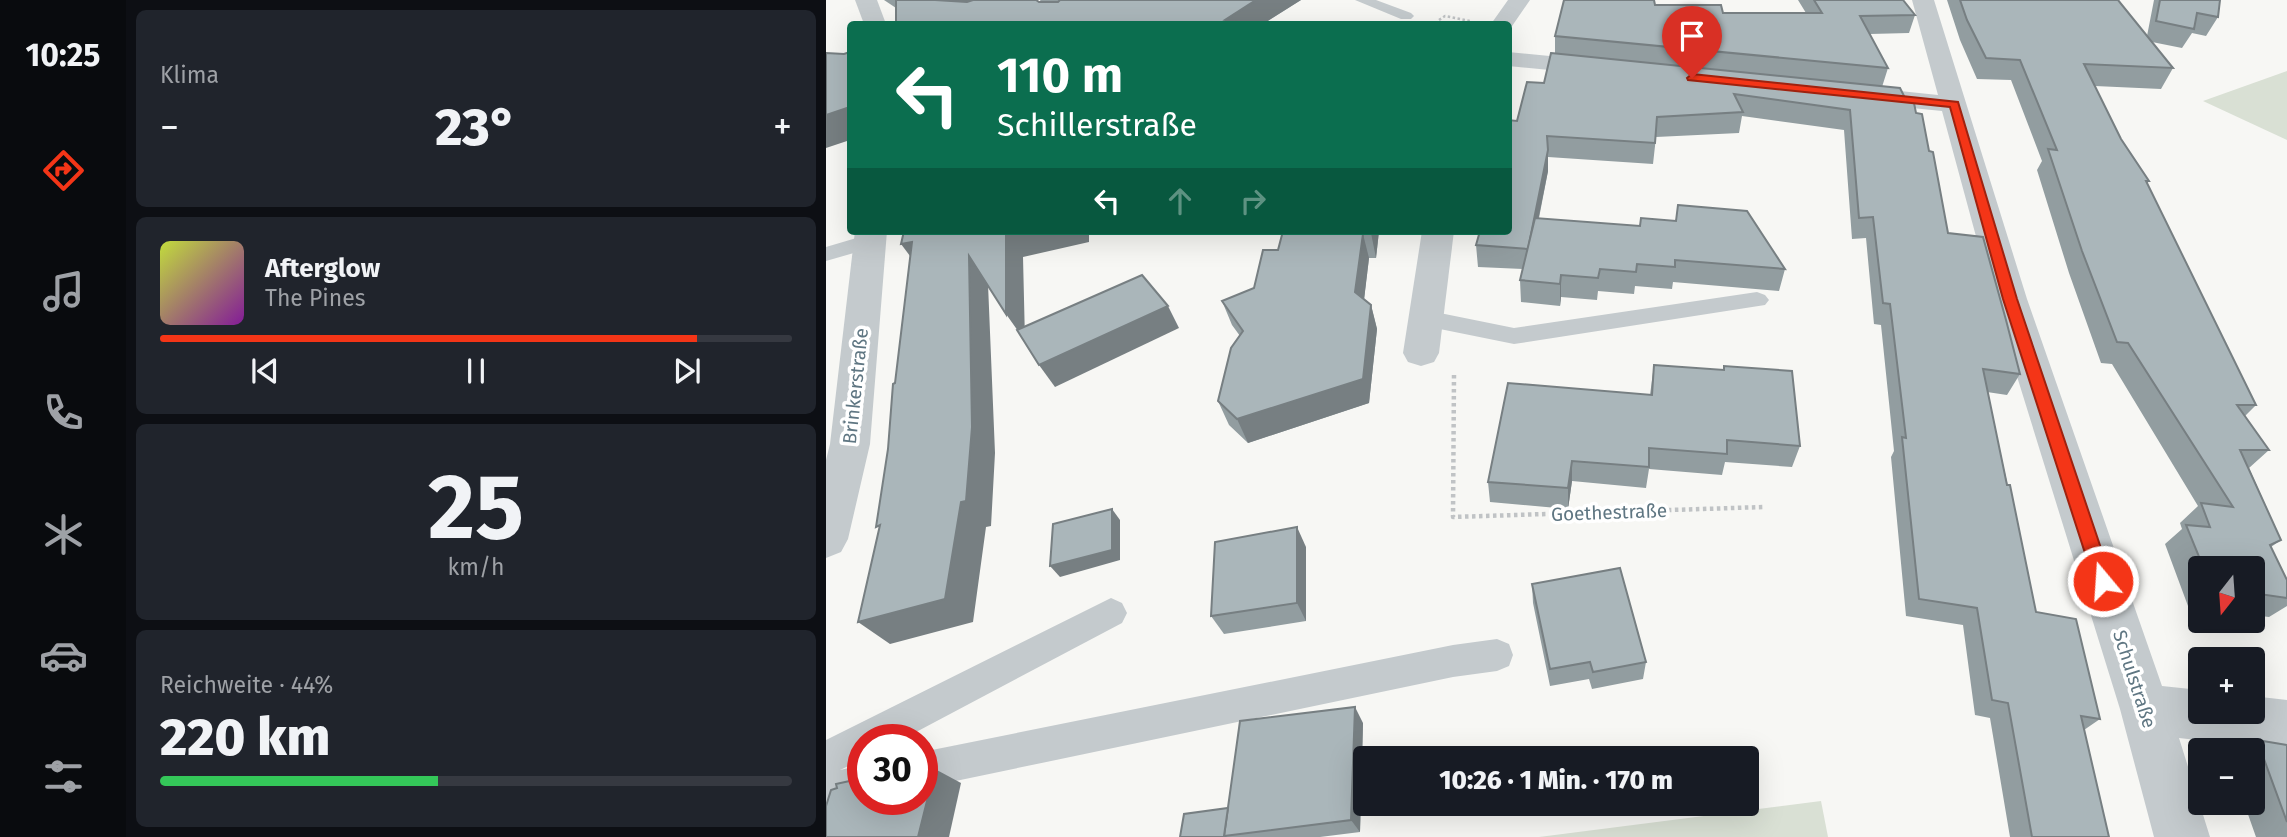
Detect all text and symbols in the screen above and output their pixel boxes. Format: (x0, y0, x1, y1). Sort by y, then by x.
pin (1662, 6, 1722, 78)
icon: arrive (1673, 17, 1711, 55)
text: 10:25 (26, 36, 100, 74)
text: 110 m (997, 46, 1123, 105)
icon: left (882, 49, 973, 140)
text: Klima (160, 61, 219, 89)
text: 23° (435, 96, 517, 159)
text: − (160, 104, 179, 150)
text: + (773, 104, 792, 150)
text: Schillerstraße (997, 106, 1197, 144)
icon: directions (39, 146, 88, 195)
icon: left (1088, 182, 1126, 220)
icon: ahead (1161, 182, 1199, 220)
icon: right (1234, 182, 1272, 220)
text: Afterglow (265, 253, 380, 284)
icon: music (39, 267, 88, 316)
text: The Pines (265, 284, 366, 312)
street label: Brinkerstraße (838, 327, 873, 445)
icon: previous (246, 352, 284, 390)
icon: pause (457, 352, 495, 390)
icon: next (668, 352, 706, 390)
icon: phone (39, 388, 88, 437)
text: 25 (428, 453, 524, 562)
street label: Goethestraße (1551, 499, 1667, 526)
icon: climate (39, 510, 88, 559)
position arrow (2066, 544, 2140, 618)
text: km/h (448, 553, 504, 581)
north arrow (2188, 556, 2264, 634)
map controls (2188, 556, 2265, 815)
street label: Schulstraße (2108, 627, 2161, 731)
icon: car (39, 631, 88, 680)
button: + (2188, 647, 2265, 724)
text: Reichweite · 44% (160, 671, 333, 699)
text: 220 km (160, 706, 330, 769)
speed limit sign: 30 (847, 724, 938, 815)
button: − (2188, 738, 2265, 815)
icon: filters (39, 752, 88, 801)
text: 10:26 · 1 Min. · 170 m (1439, 765, 1673, 796)

